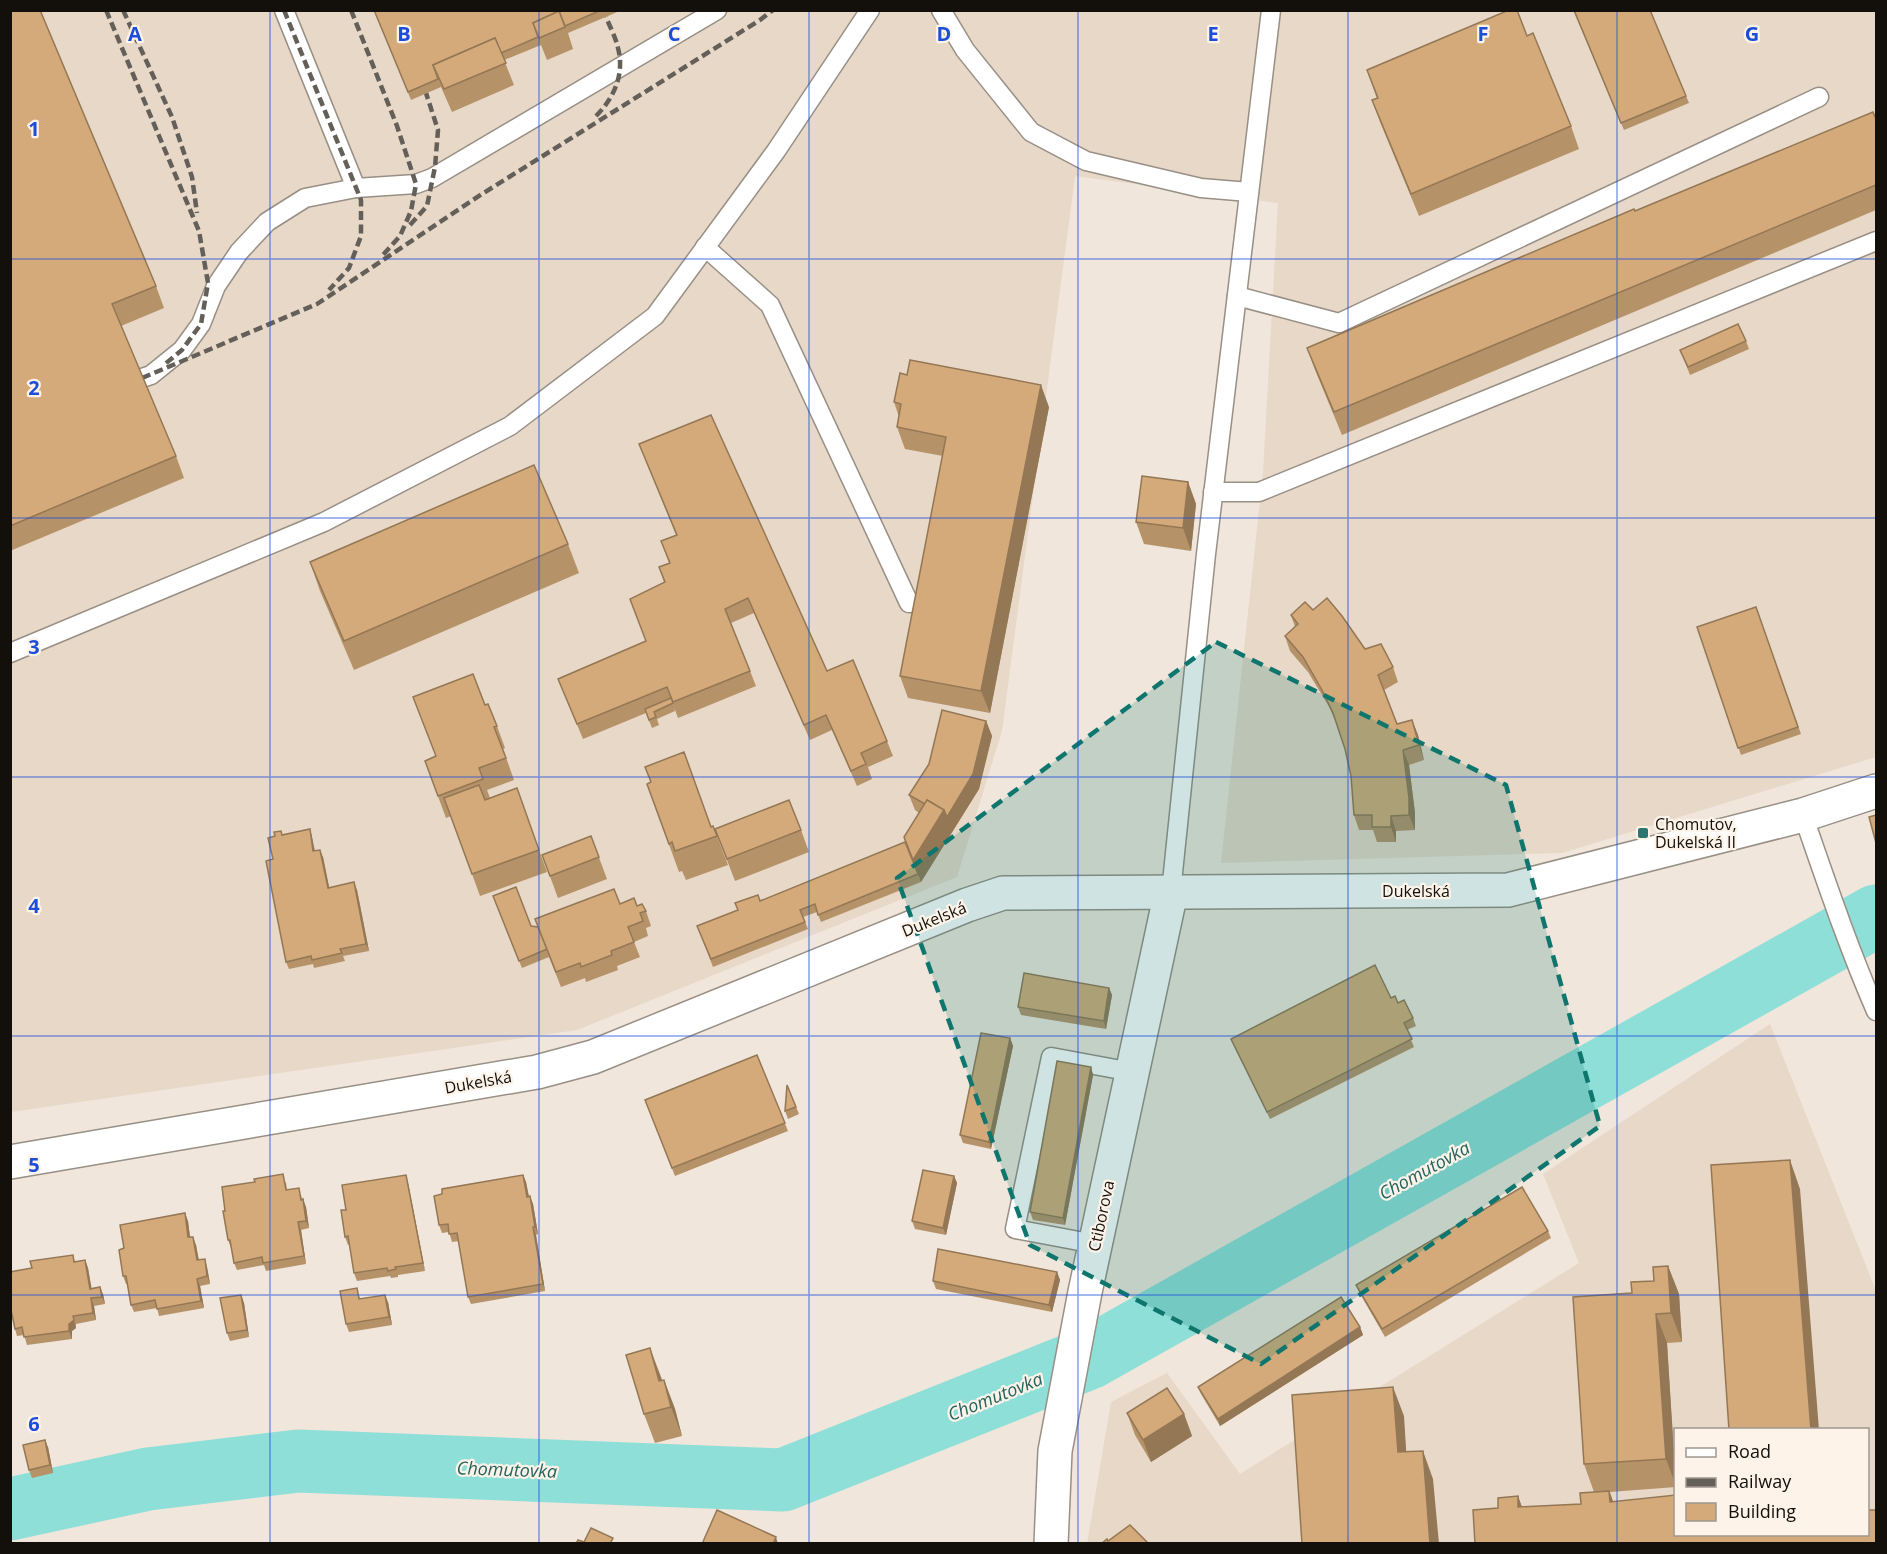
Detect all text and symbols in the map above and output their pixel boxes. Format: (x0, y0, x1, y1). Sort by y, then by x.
text: A (128, 20, 142, 47)
text: B (397, 20, 411, 47)
text: C (668, 20, 681, 47)
text: D (937, 20, 951, 47)
text: E (1207, 20, 1219, 47)
text: F (1478, 20, 1488, 47)
text: G (1745, 20, 1759, 47)
text: 1 (28, 115, 40, 142)
text: 2 (28, 374, 40, 401)
text: 3 (28, 633, 40, 660)
place label: Chomutov, Dukelská II (1655, 813, 1737, 853)
marker: Chomutov, Dukelská II (1636, 826, 1650, 840)
street label: Dukelská (1382, 880, 1450, 902)
text: 4 (28, 892, 40, 919)
street label: Dukelská (898, 896, 970, 942)
street label: Dukelská (443, 1065, 513, 1099)
water label: Chomutovka (1374, 1135, 1474, 1205)
text: 5 (28, 1151, 40, 1178)
street label: Ctiborova (1083, 1178, 1119, 1254)
water label: Chomutovka (944, 1366, 1046, 1426)
text: 6 (28, 1410, 40, 1437)
legend (1674, 1428, 1869, 1536)
text: Road (1728, 1439, 1771, 1463)
water label: Chomutovka (456, 1455, 558, 1483)
text: Railway (1728, 1469, 1792, 1493)
text: Building (1728, 1499, 1796, 1523)

